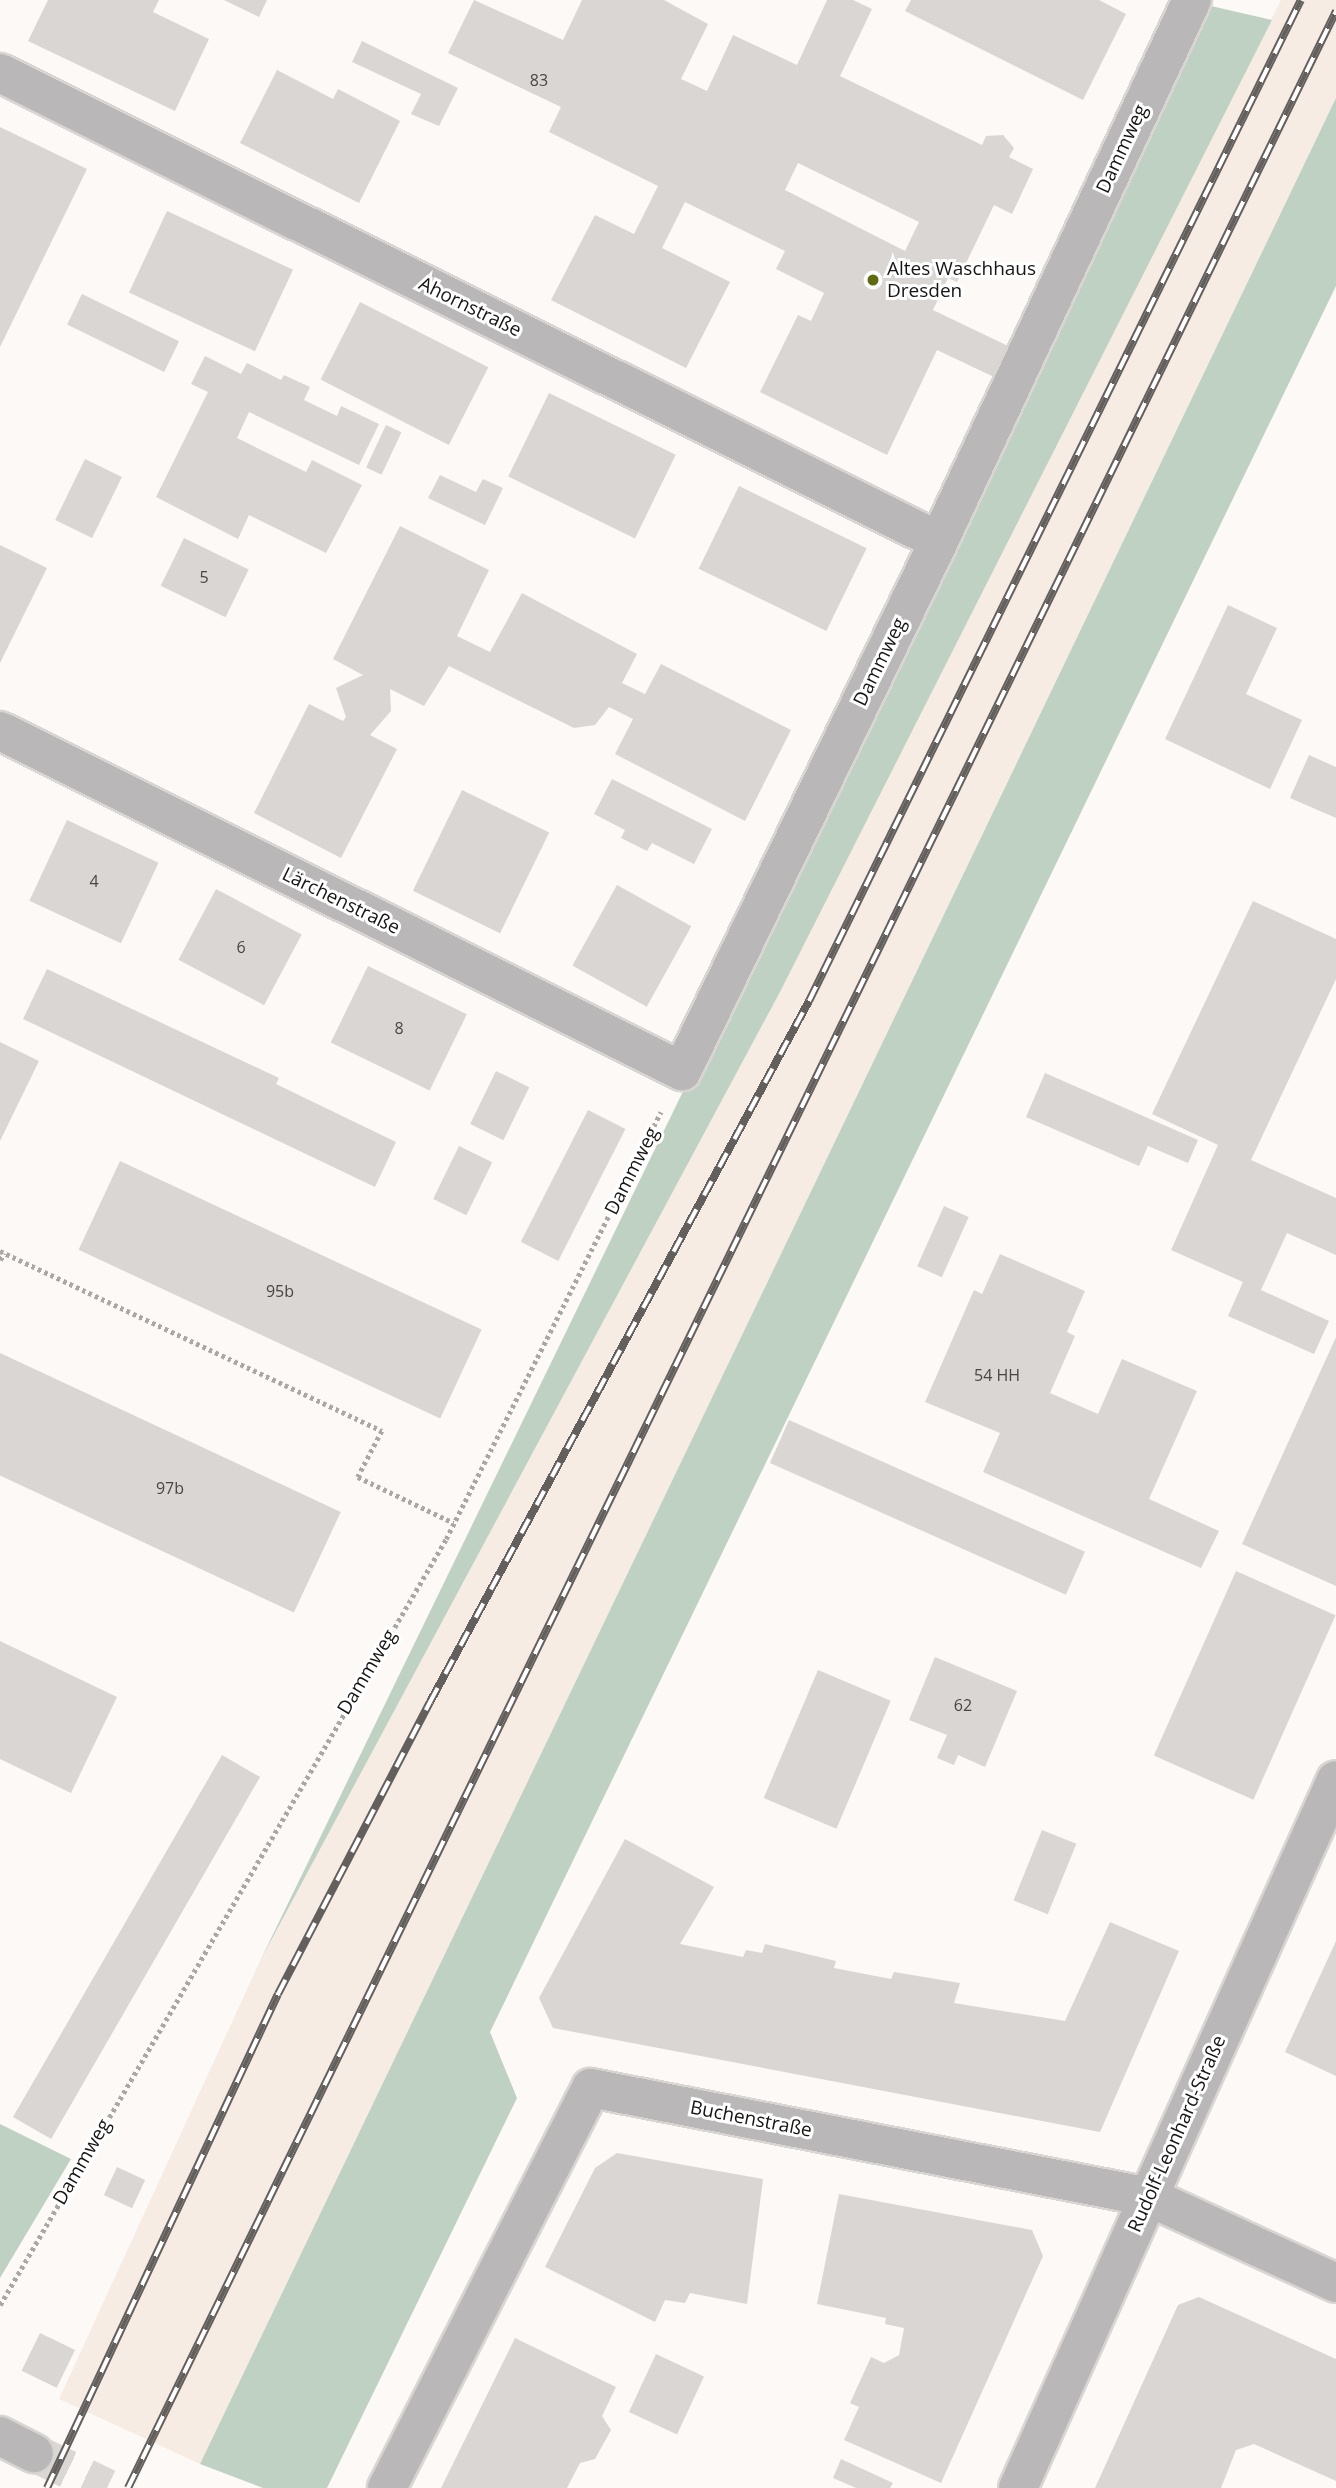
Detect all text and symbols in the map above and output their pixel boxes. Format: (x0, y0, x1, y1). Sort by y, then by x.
house number: 83 (530, 70, 548, 90)
street label: Dammweg (1092, 101, 1152, 197)
place label: Altes Waschhaus Dresden (887, 258, 1036, 302)
street label: Ahornstraße (415, 272, 525, 342)
marker: Altes Waschhaus Dresden (865, 272, 881, 288)
house number: 5 (199, 567, 209, 587)
street label: Dammweg (849, 614, 911, 710)
street label: Lärchenstraße (278, 863, 404, 939)
house number: 4 (89, 871, 99, 891)
house number: 6 (236, 937, 246, 957)
house number: 8 (394, 1018, 404, 1038)
street label: Dammweg (600, 1123, 664, 1219)
house number: 95b (266, 1281, 294, 1301)
house number: 54 HH (974, 1365, 1020, 1385)
house number: 97b (156, 1478, 184, 1498)
street label: Dammweg (333, 1625, 401, 1719)
house number: 62 (954, 1695, 972, 1715)
street label: Rudolf-Leonhard-Straße (1123, 2032, 1231, 2236)
street label: Buchenstraße (688, 2096, 814, 2142)
street label: Dammweg (48, 2115, 116, 2209)

